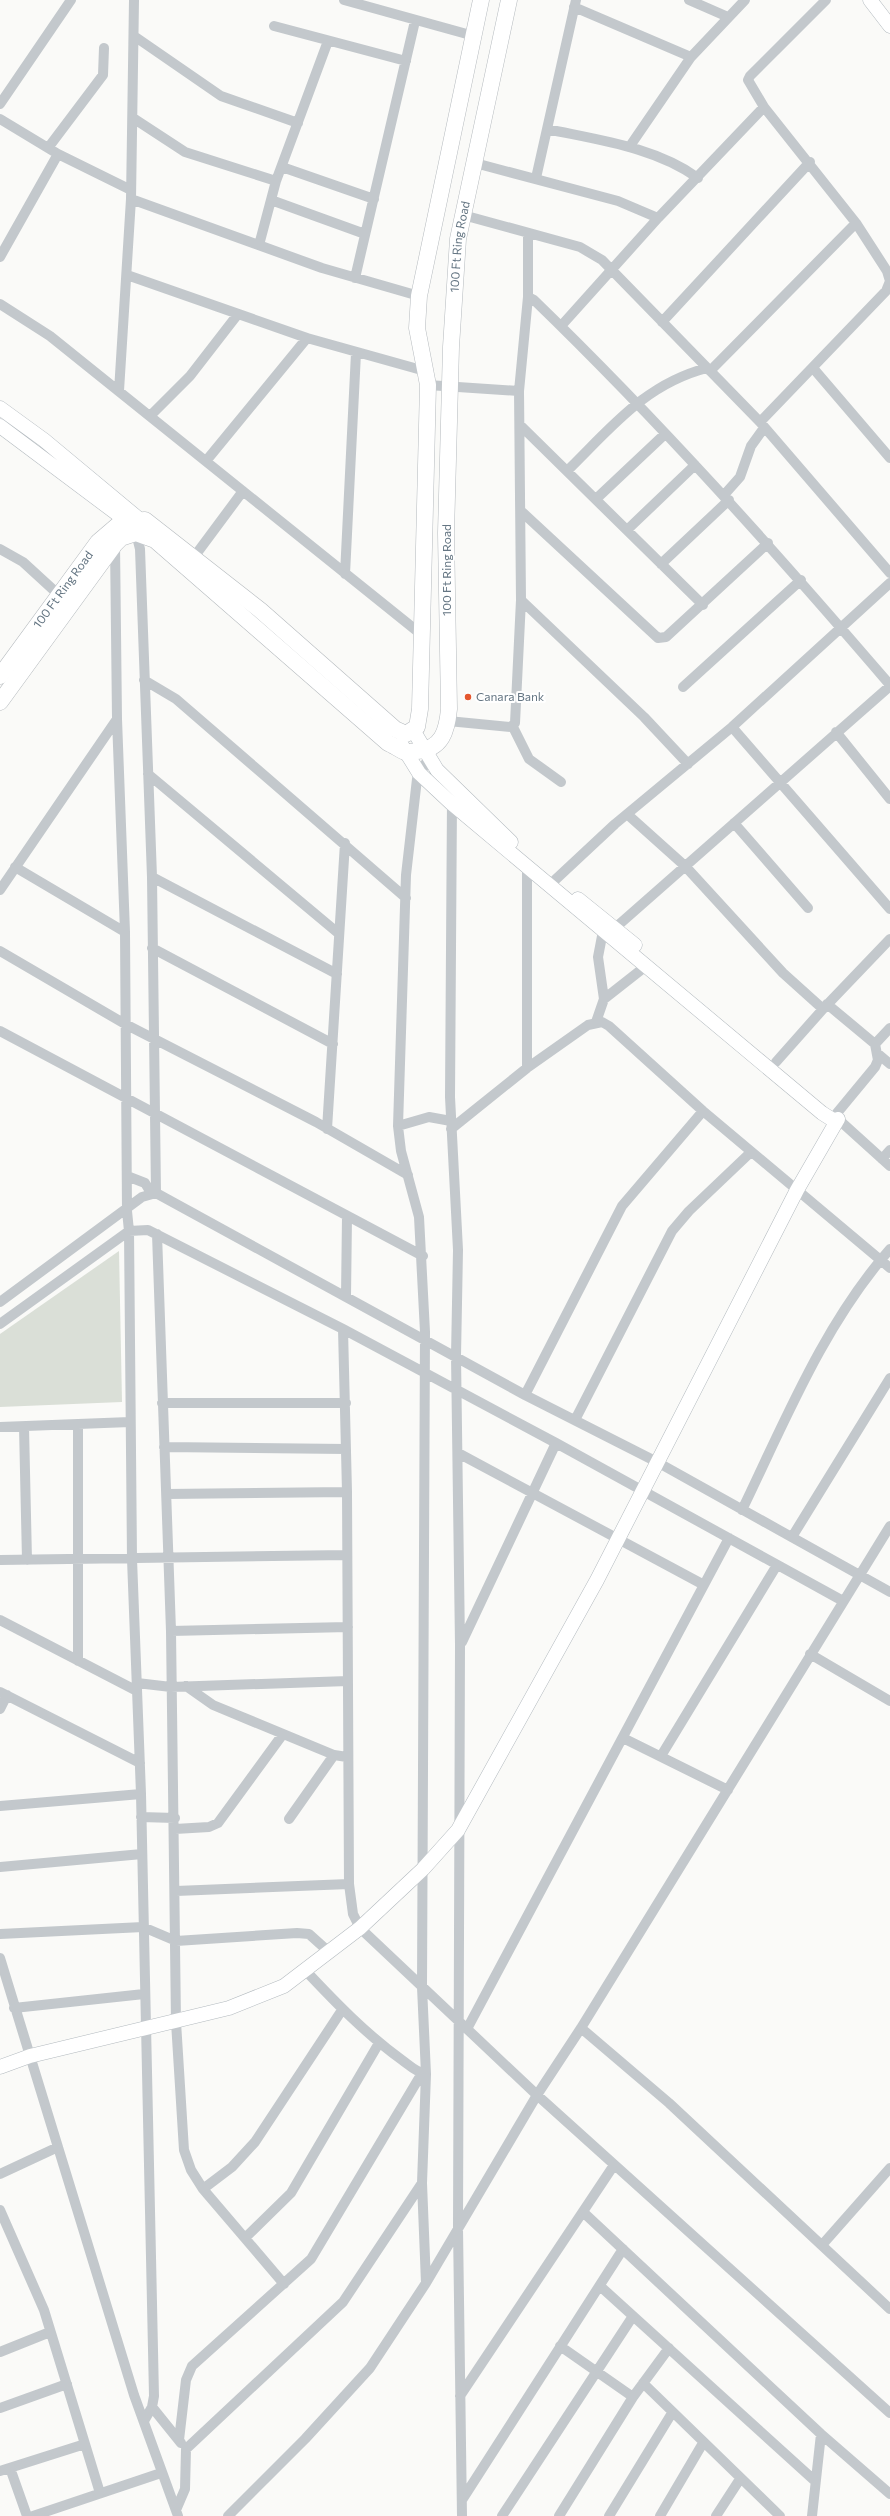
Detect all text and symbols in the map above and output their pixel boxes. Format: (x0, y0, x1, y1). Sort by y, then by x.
street label: 100 Ft Ring Road (447, 200, 472, 293)
street label: 100 Ft Ring Road (439, 524, 453, 616)
street label: 100 Ft Ring Road (30, 548, 95, 630)
place label: Canara Bank (476, 689, 545, 703)
marker: Canara Bank (463, 692, 473, 702)

